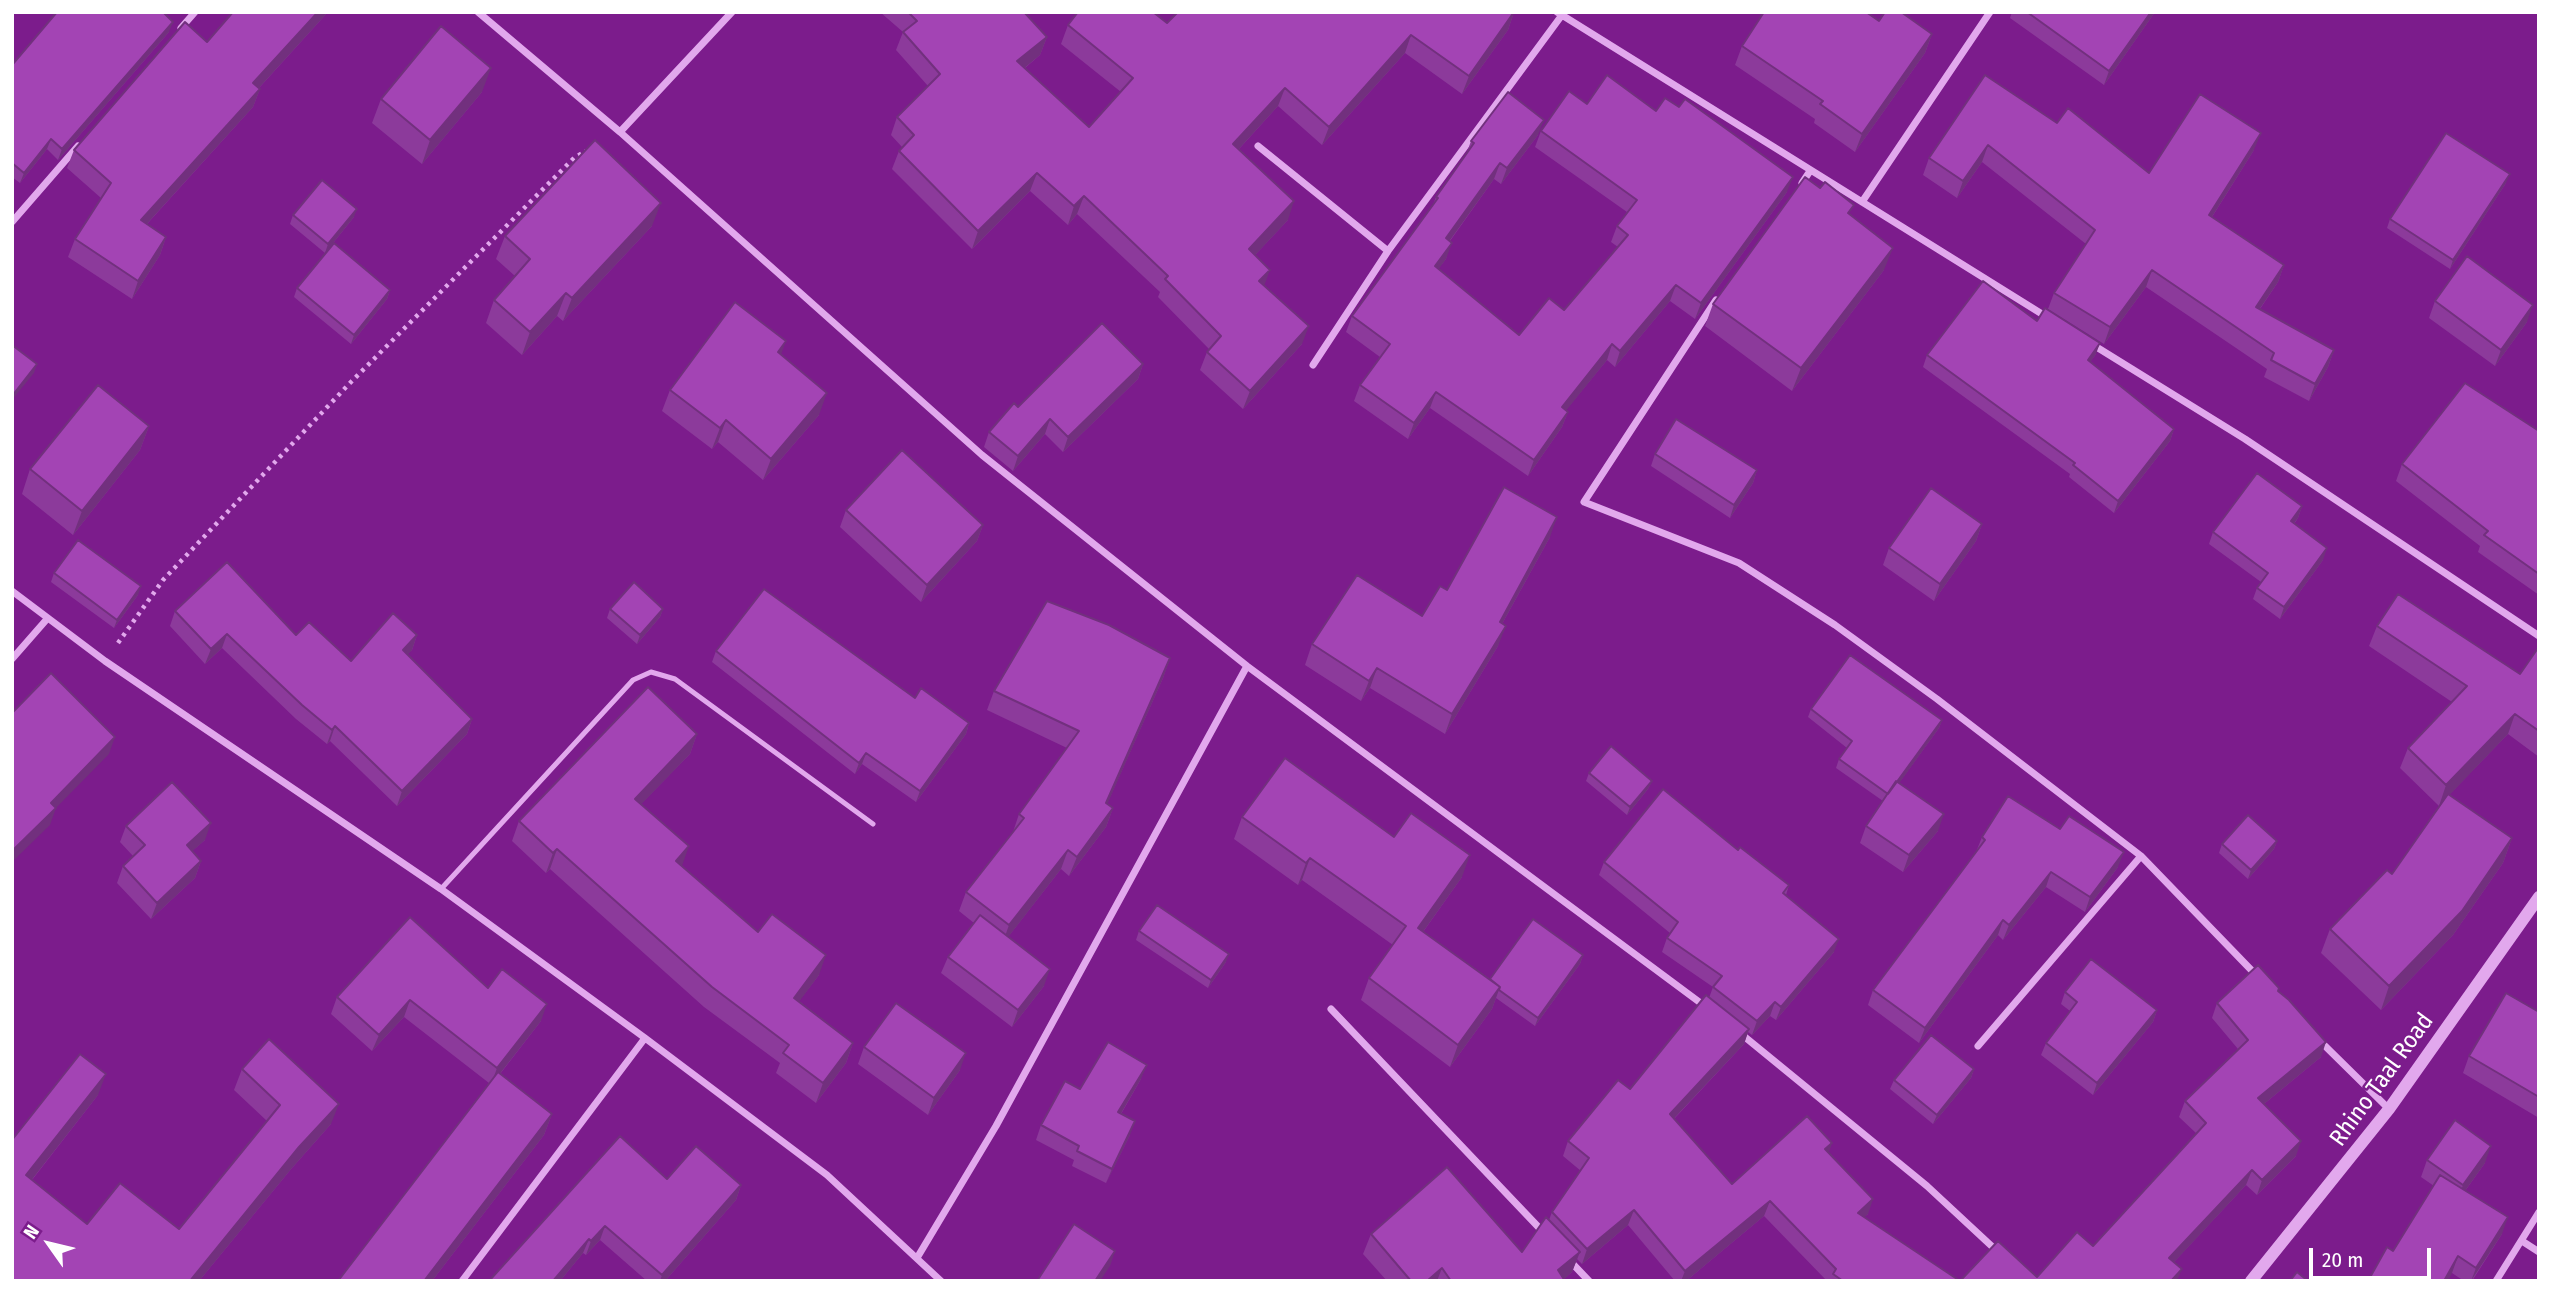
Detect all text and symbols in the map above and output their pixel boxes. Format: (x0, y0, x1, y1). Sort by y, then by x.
street label: Rhino Taal Road (2324, 1008, 2440, 1152)
north arrow (14, 1209, 84, 1279)
text: N (18, 1221, 44, 1243)
scale bar (2313, 1234, 2436, 1278)
text: 20 m (2322, 1247, 2363, 1273)

